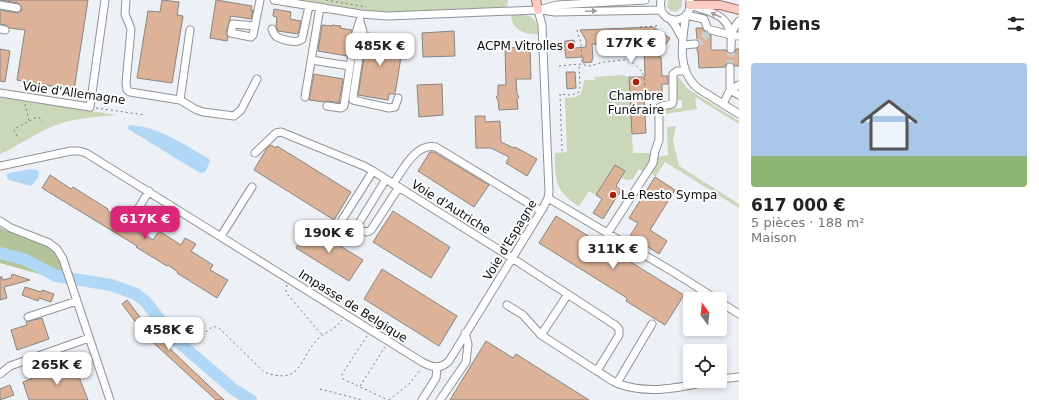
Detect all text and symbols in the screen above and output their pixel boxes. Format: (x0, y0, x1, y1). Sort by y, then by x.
one-way arrow (585, 7, 597, 14)
one-way arrow (710, 12, 721, 18)
icon: filters (1005, 13, 1027, 35)
text: 7 biens (751, 14, 821, 34)
pin: 177K € (598, 30, 664, 64)
pin: 485K € (347, 33, 413, 67)
text: 177K € (606, 35, 656, 50)
text: 485K € (355, 38, 405, 53)
place label: ACPM Vitrolles (477, 39, 563, 53)
marker: ACPM Vitrolles (566, 41, 576, 51)
marker: Chambre Funéraire (631, 77, 641, 87)
street label: Voie d'Allemagne (22, 79, 126, 107)
place label: Chambre Funéraire (608, 89, 664, 117)
icon: home (853, 89, 925, 161)
street label: Voie d'Autriche (409, 177, 493, 237)
place label: Le Resto Sympa (621, 188, 717, 202)
marker: Le Resto Sympa (608, 190, 618, 200)
text: 617 000 € (751, 195, 846, 215)
street label: Voie d'Espagne (480, 197, 540, 283)
pin: 617K € (112, 206, 178, 240)
text: 617K € (120, 211, 170, 226)
text: 5 pièces · 188 m² (751, 215, 864, 230)
pin: 190K € (296, 220, 362, 254)
text: 190K € (304, 225, 354, 240)
text: Maison (751, 230, 797, 245)
pin: 311K € (580, 236, 646, 270)
text: 311K € (588, 241, 638, 256)
street label: Impasse de Belgique (296, 267, 410, 345)
north arrow (683, 292, 727, 336)
map controls (683, 292, 727, 388)
pin: 458K € (136, 317, 202, 351)
text: 458K € (144, 322, 194, 337)
button: locate (683, 344, 727, 388)
pin: 265K € (24, 352, 90, 386)
text: 265K € (32, 357, 82, 372)

